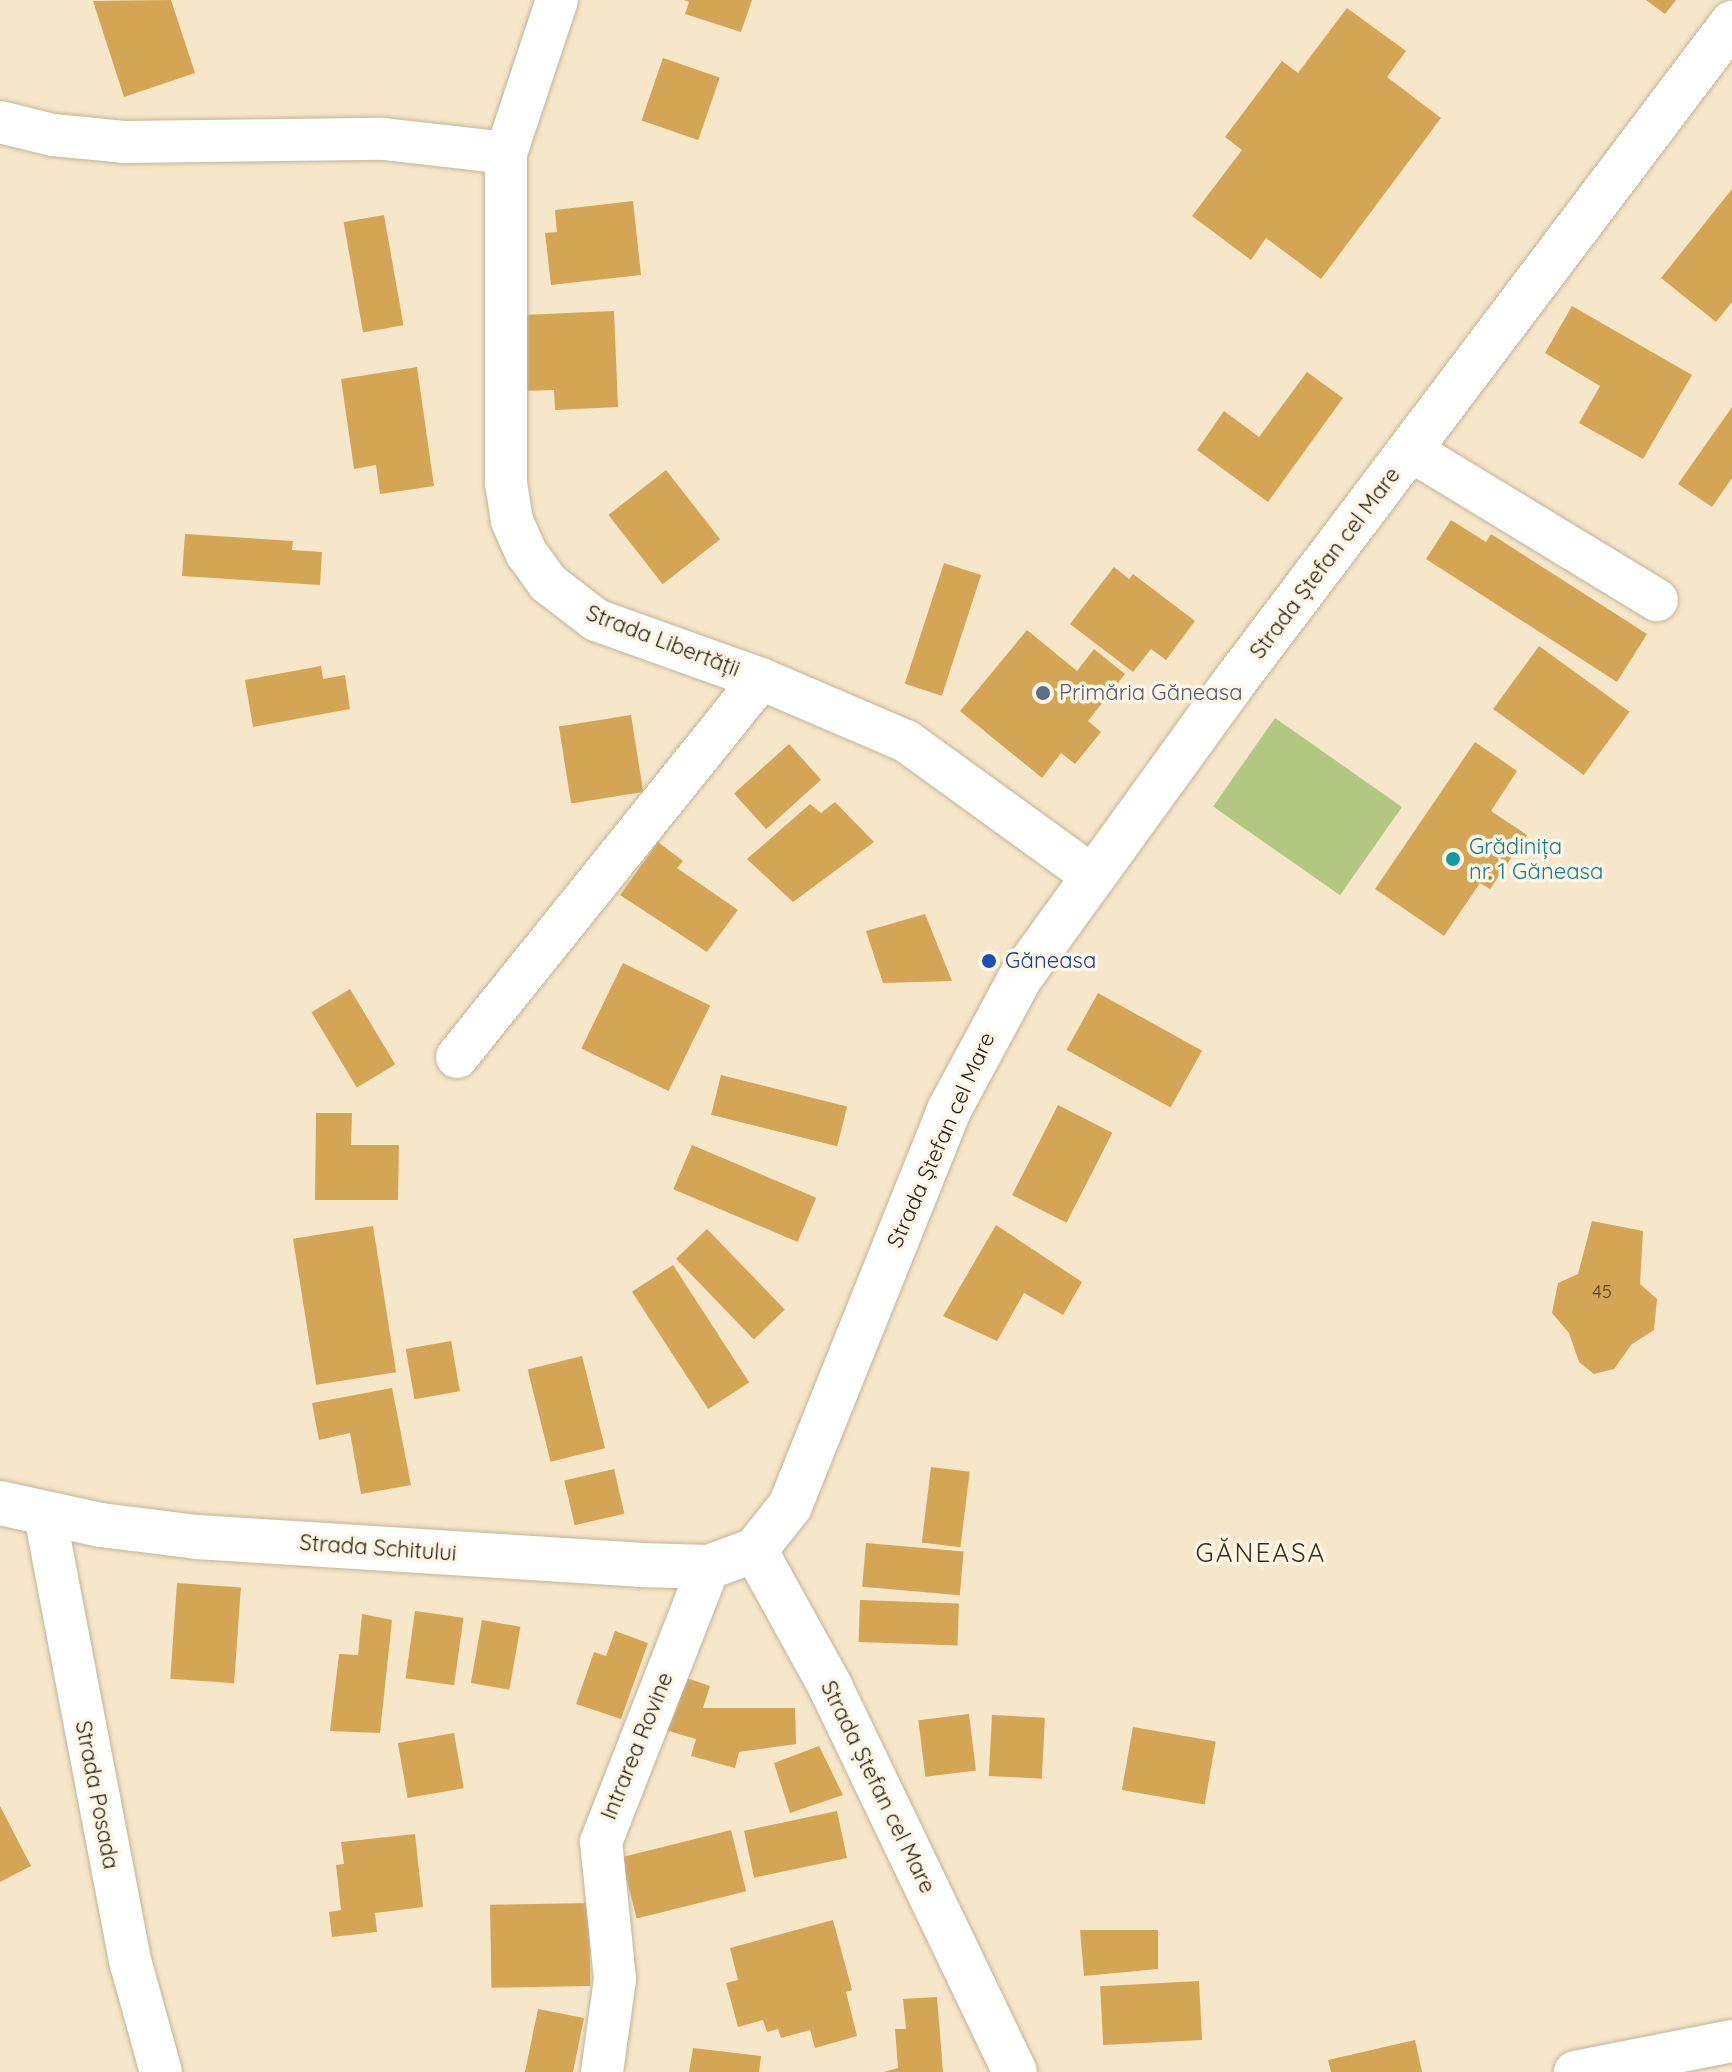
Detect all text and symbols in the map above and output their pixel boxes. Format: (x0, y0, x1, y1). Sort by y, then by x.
street label: Strada Ștefan cel Mare (1244, 462, 1406, 664)
street label: Strada Libertății (582, 600, 744, 682)
place label: Primăria Găneasa (1059, 680, 1243, 706)
marker: Primăria Găneasa (1034, 684, 1052, 702)
place label: Grădinița nr. 1 Găneasa (1469, 833, 1603, 884)
marker: Grădinița nr. 1 Găneasa (1444, 850, 1462, 868)
place label: Găneasa (1005, 948, 1096, 974)
marker: Găneasa (980, 952, 998, 970)
street label: Strada Ștefan cel Mare (882, 1028, 1000, 1252)
house number: 45 (1592, 1281, 1612, 1303)
street label: Strada Schitului (299, 1529, 457, 1567)
district label: GĂNEASA (1196, 1537, 1326, 1569)
street label: Intrarea Rovine (595, 1669, 679, 1823)
street label: Strada Ștefan cel Mare (815, 1677, 941, 1897)
street label: Strada Posada (70, 1719, 124, 1871)

